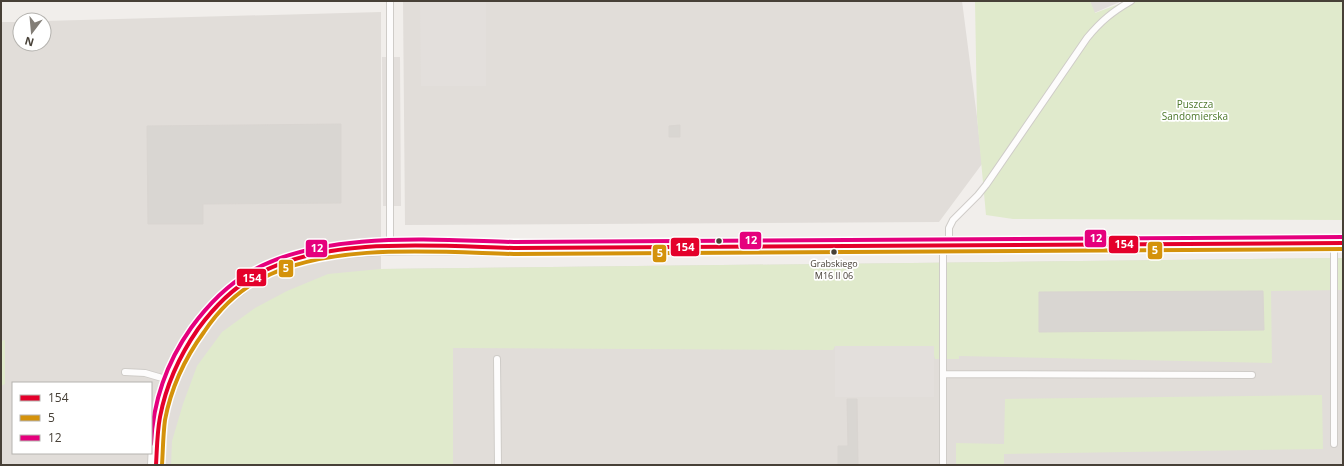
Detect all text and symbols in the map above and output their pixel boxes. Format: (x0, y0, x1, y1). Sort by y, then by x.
north arrow (12, 12, 52, 52)
text: N (23, 34, 35, 51)
park label: Puszcza Sandomierska (1162, 97, 1228, 123)
line badge: 12 (1084, 229, 1107, 248)
text: 12 (1090, 230, 1102, 245)
line badge: 12 (739, 231, 762, 250)
text: 12 (745, 232, 757, 247)
line badge: 154 (1108, 235, 1139, 254)
unlabelled marker (714, 236, 724, 246)
text: 154 (1115, 236, 1134, 251)
line badge: 154 (670, 237, 700, 257)
line badge: 12 (305, 239, 328, 258)
text: 154 (676, 239, 695, 254)
text: 12 (311, 240, 323, 255)
line badge: 5 (1147, 241, 1163, 260)
text: 5 (1152, 242, 1158, 257)
line badge: 5 (652, 244, 667, 263)
text: 5 (657, 245, 663, 260)
marker: Grabskiego M16 II 06 (829, 247, 839, 257)
place label: Grabskiego M16 II 06 (810, 257, 858, 282)
line badge: 5 (278, 259, 294, 278)
text: 5 (283, 260, 289, 275)
line badge: 154 (236, 268, 267, 287)
text: 154 (243, 270, 262, 285)
legend (12, 382, 152, 454)
text: 154 (48, 389, 69, 406)
text: 5 (48, 409, 55, 426)
text: 12 (48, 429, 62, 446)

